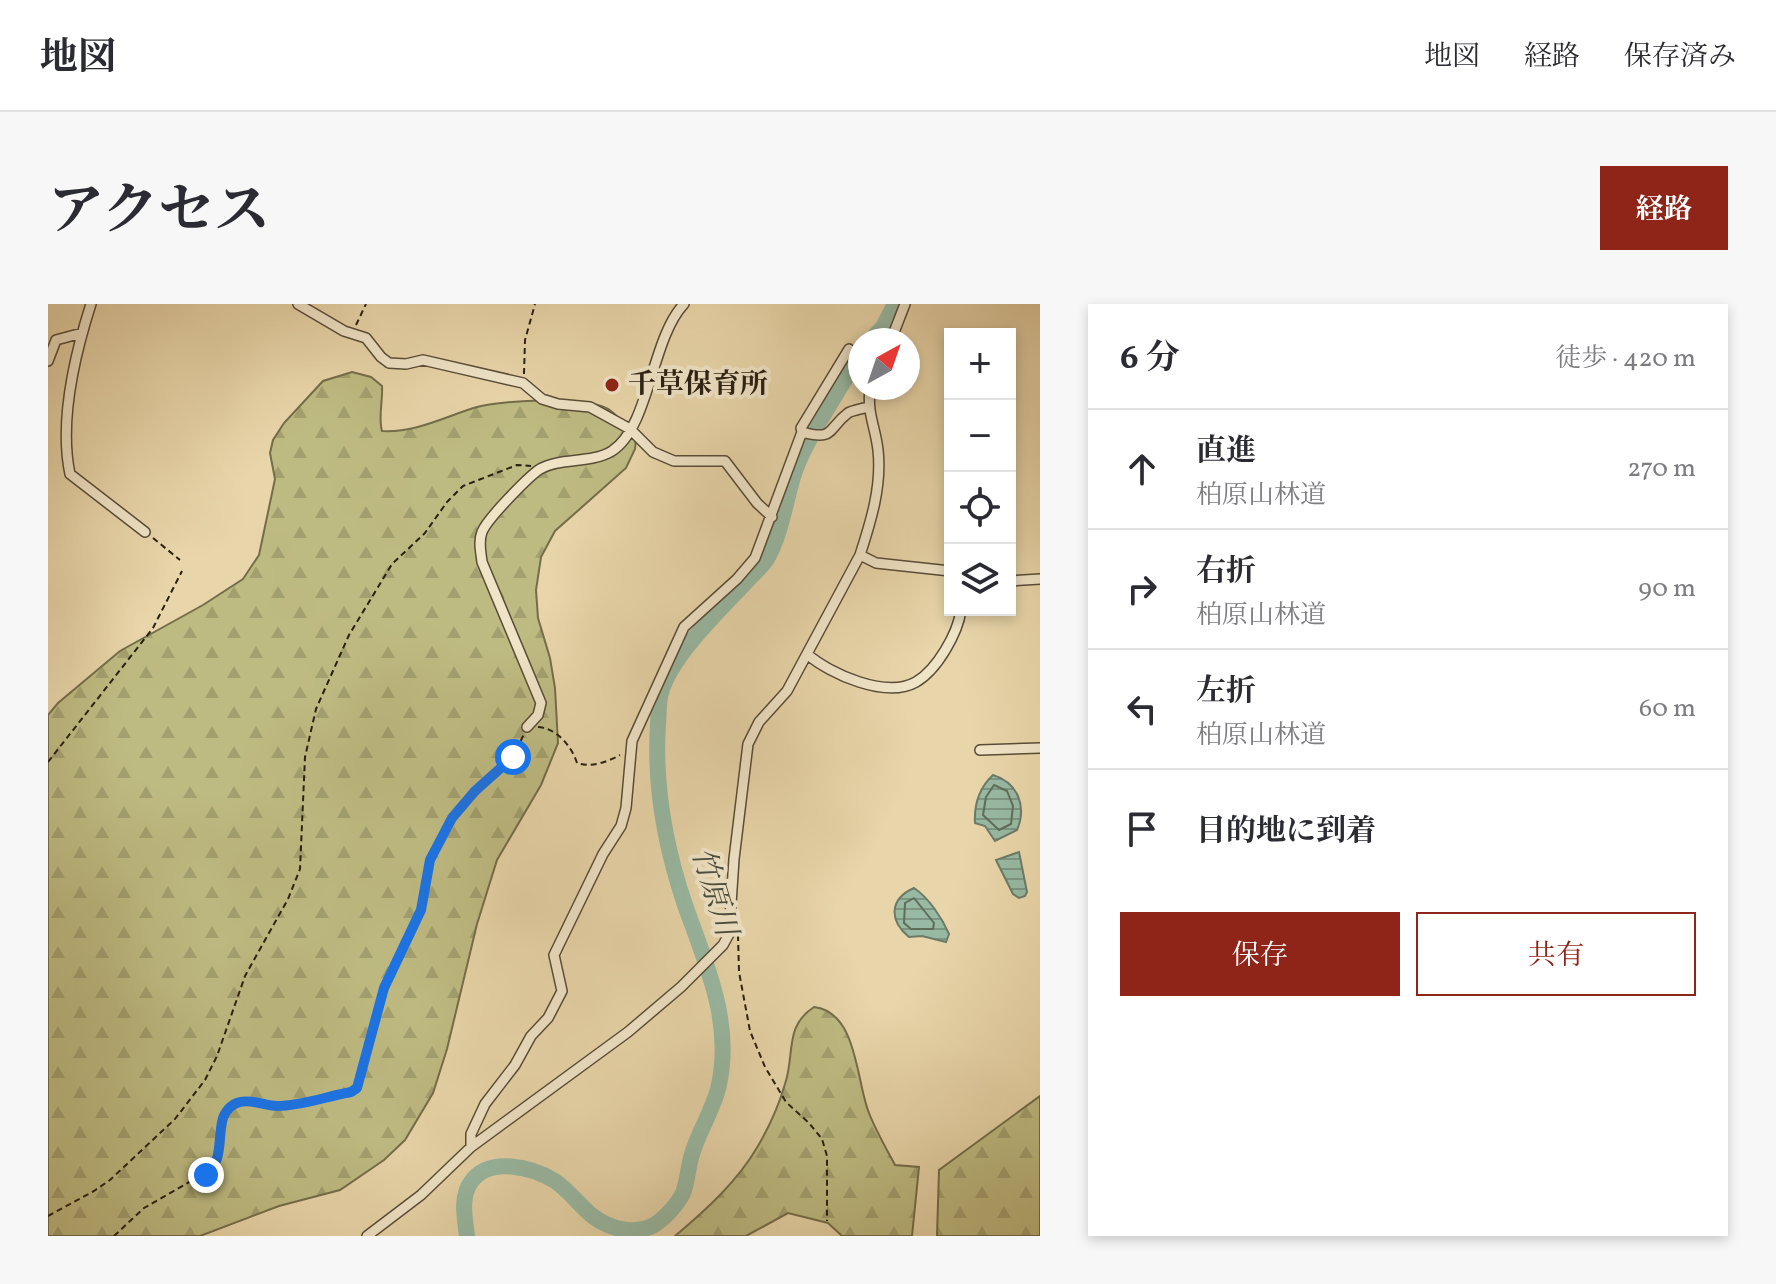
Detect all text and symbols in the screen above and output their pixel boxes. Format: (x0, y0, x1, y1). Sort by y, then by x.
text: 地図 (40, 33, 116, 86)
text: 地図 (1424, 38, 1480, 77)
text: 経路 (1524, 38, 1580, 77)
text: 保存済み (1624, 38, 1736, 77)
button: 経路 (1600, 166, 1728, 250)
text: アクセス (48, 175, 270, 253)
north arrow (848, 328, 920, 400)
map controls (944, 328, 1016, 616)
button: + (944, 328, 1016, 400)
text: 6 分 (1120, 336, 1179, 383)
text: 徒歩 · 420 m (1555, 341, 1696, 377)
place label: 千草保育所 (628, 366, 768, 405)
marker: 千草保育所 (603, 376, 621, 394)
button: − (944, 400, 1016, 472)
text: 直進 (1196, 431, 1256, 473)
icon: ahead (1120, 447, 1164, 491)
text: 270 m (1627, 451, 1696, 487)
button: locate (944, 472, 1016, 544)
text: 柏原山林道 (1196, 478, 1326, 514)
button: layers (944, 544, 1016, 616)
text: 右折 (1196, 551, 1256, 593)
icon: right (1120, 567, 1164, 611)
text: 90 m (1638, 571, 1696, 607)
text: 柏原山林道 (1196, 598, 1326, 634)
text: 左折 (1196, 671, 1256, 713)
icon: left (1120, 687, 1164, 731)
text: 60 m (1639, 691, 1696, 727)
text: 柏原山林道 (1196, 718, 1326, 754)
route start (495, 739, 531, 775)
icon: arrive (1120, 807, 1164, 851)
text: 目的地に到着 (1196, 811, 1376, 853)
water label: 竹原川 (680, 843, 747, 944)
button: 保存 (1120, 912, 1400, 996)
button: 共有 (1416, 912, 1696, 996)
route end (188, 1157, 224, 1193)

